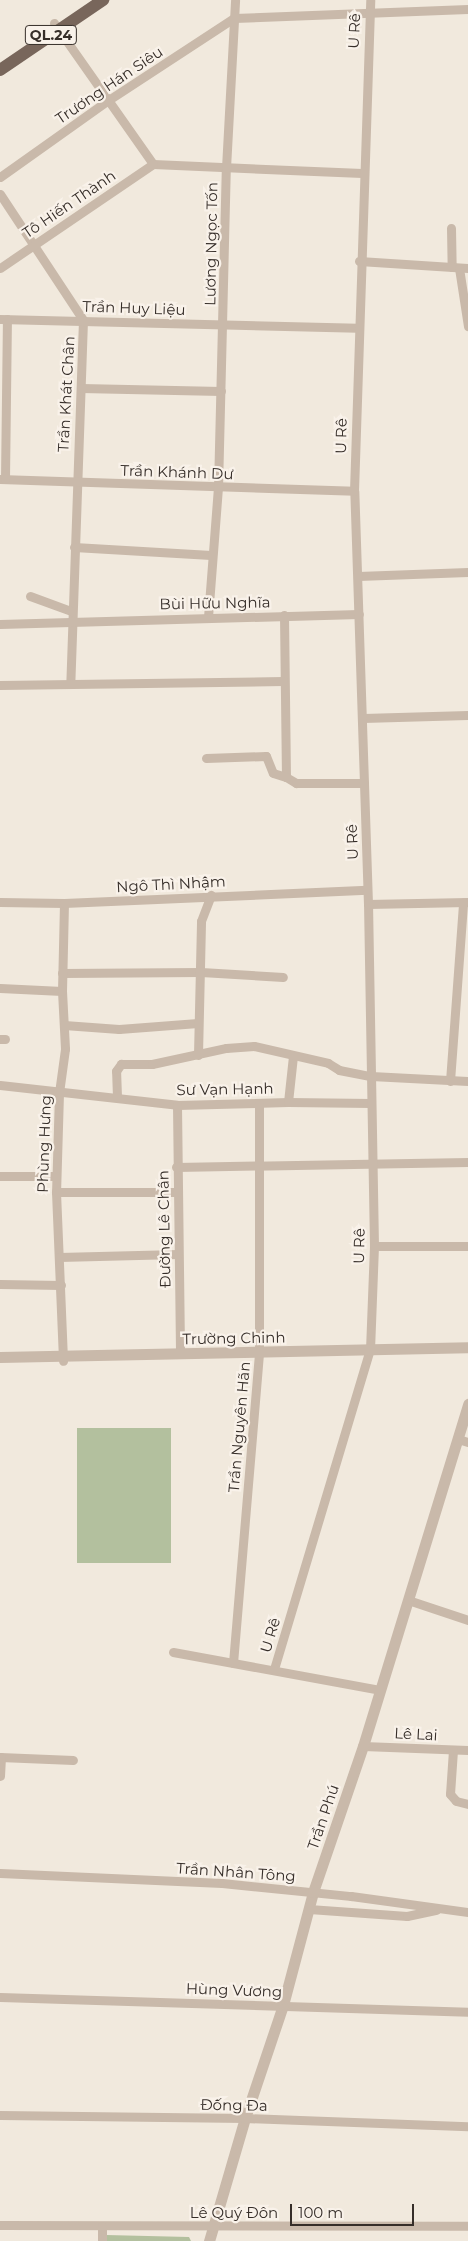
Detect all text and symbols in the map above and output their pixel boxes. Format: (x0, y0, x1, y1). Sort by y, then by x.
street label: U Rê (344, 13, 364, 49)
road number: QL.24 (25, 24, 77, 46)
street label: Trương Hán Siêu (52, 42, 166, 128)
street label: Tô Hiến Thành (19, 166, 119, 242)
street label: Lương Ngọc Tốn (201, 182, 221, 306)
street label: Trần Huy Liệu (82, 297, 186, 319)
street label: Trần Khát Chân (54, 336, 78, 452)
street label: U Rê (332, 418, 350, 454)
street label: Trần Khánh Dư (120, 461, 234, 483)
street label: Bùi Hữu Nghĩa (159, 593, 271, 613)
street label: U Rê (342, 824, 362, 860)
street label: Ngô Thì Nhậm (116, 872, 226, 896)
street label: Sư Vạn Hạnh (176, 1079, 274, 1099)
street label: Phùng Hưng (33, 1095, 55, 1193)
street label: Đường Lê Chân (154, 1170, 174, 1288)
street label: U Rê (350, 1228, 368, 1264)
street label: Trường Chinh (182, 1328, 286, 1348)
street label: Trần Nguyên Hãn (224, 1361, 254, 1493)
street label: U Rê (256, 1615, 284, 1655)
street label: Lê Lai (394, 1724, 438, 1744)
street label: Trần Phú (303, 1782, 343, 1852)
street label: Trần Nhân Tông (176, 1859, 296, 1885)
street label: Hùng Vương (186, 1979, 282, 2001)
street label: Đống Đa (200, 2095, 268, 2115)
scale bar (293, 2194, 417, 2226)
text: 100 m (298, 2203, 343, 2222)
street label: Lê Quý Đôn (190, 2204, 278, 2222)

